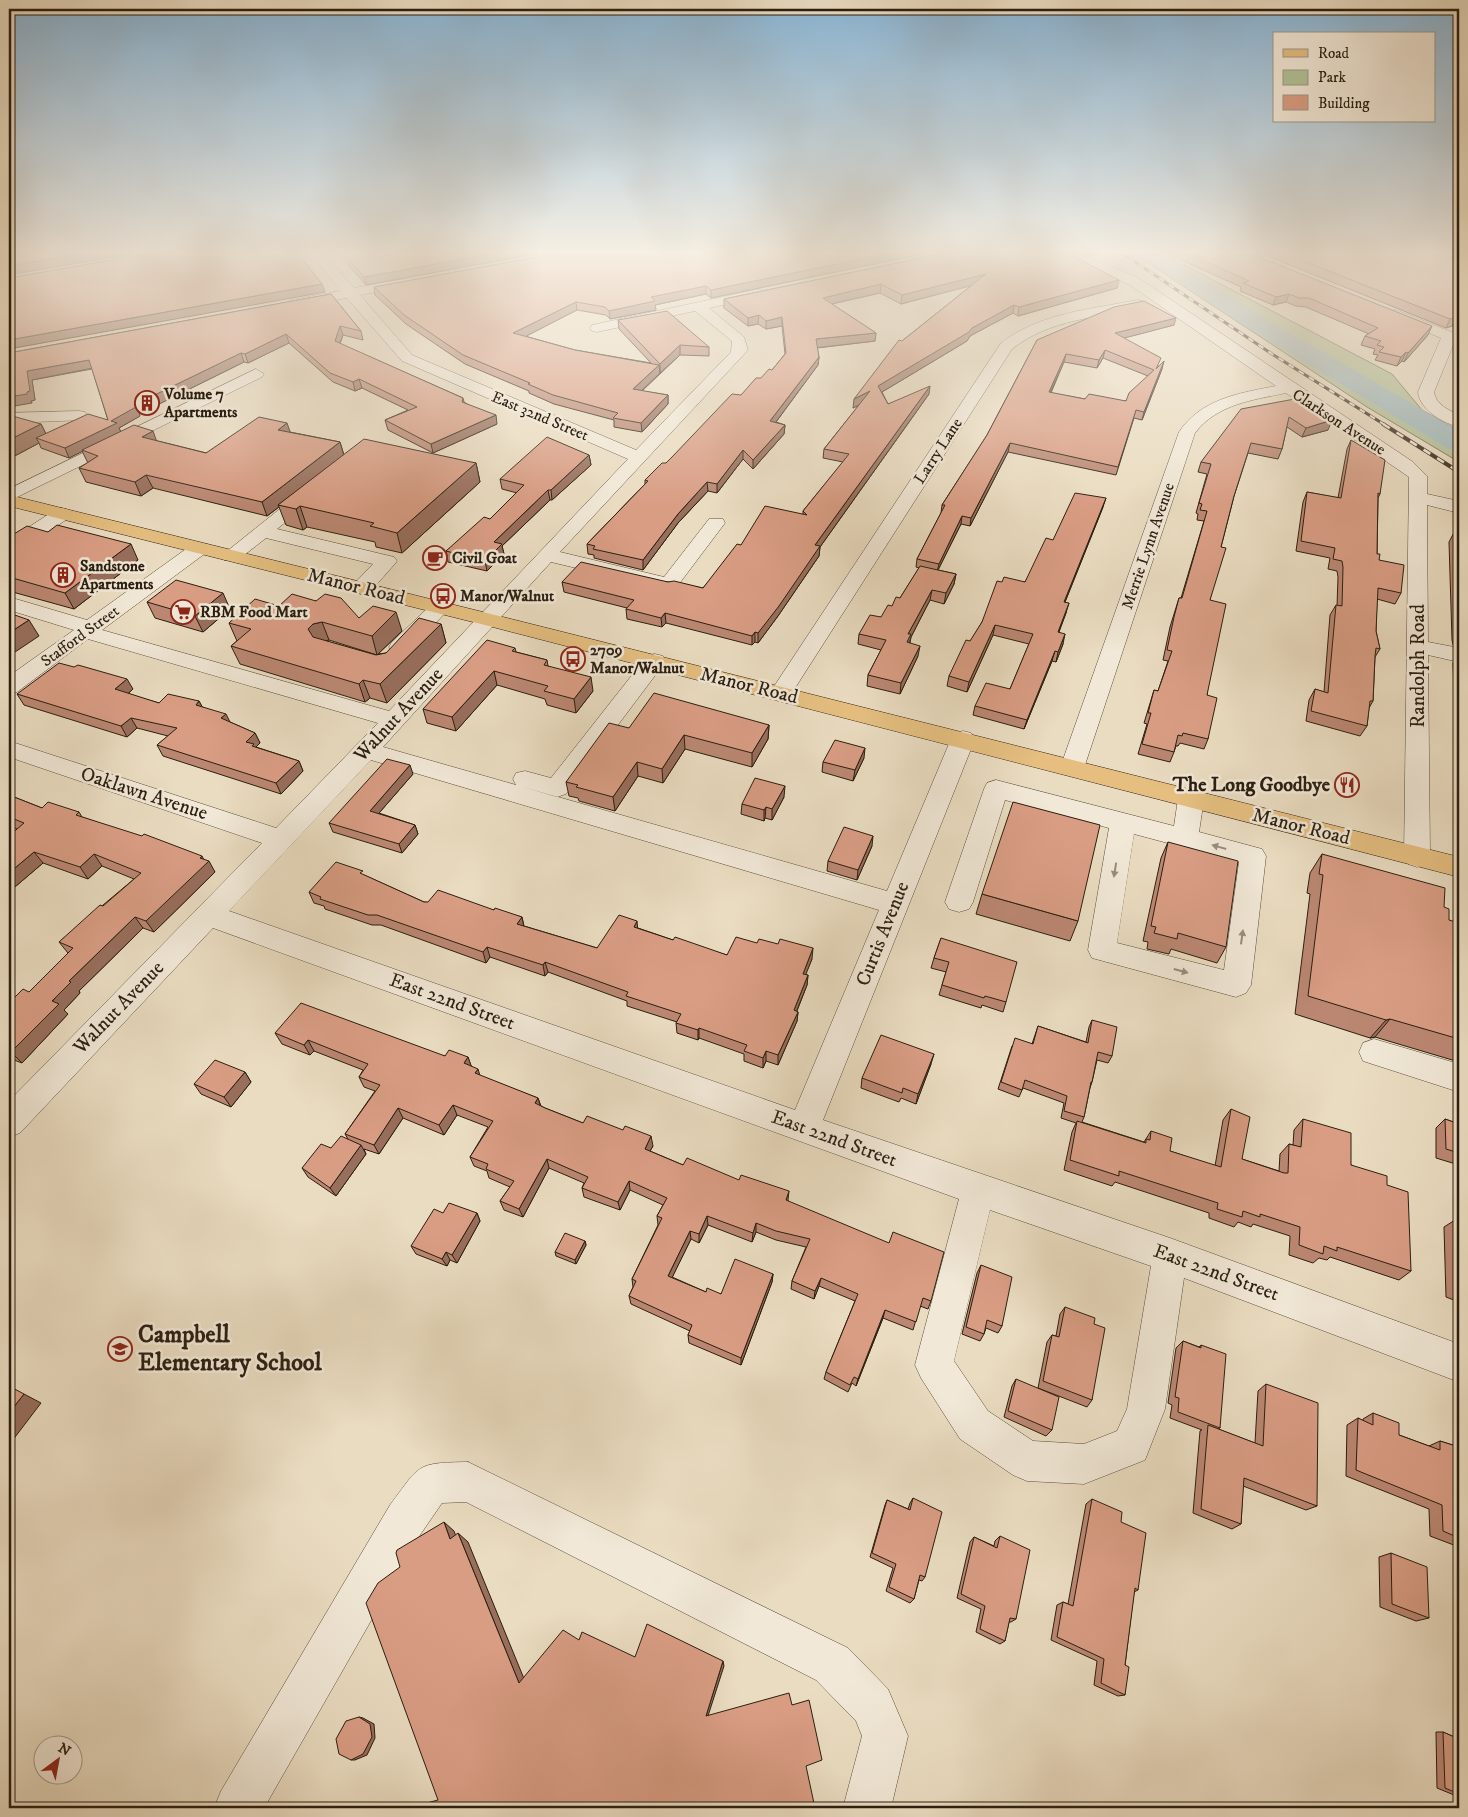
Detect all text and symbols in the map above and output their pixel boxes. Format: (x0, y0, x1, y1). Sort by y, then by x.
legend (1273, 32, 1436, 122)
text: Road (1318, 44, 1350, 63)
text: Park (1318, 68, 1347, 87)
text: Building (1318, 94, 1370, 113)
place label: Volume 7 Apartments (163, 384, 238, 422)
street label: Clarkson Avenue (1289, 384, 1390, 460)
street label: East 32nd Street (488, 387, 592, 445)
building icon: Volume 7 Apartments (134, 390, 160, 416)
street label: Larry Lane (909, 414, 967, 488)
street label: Merrie Lynn Avenue (1117, 480, 1179, 612)
cafe icon: Civil Goat (422, 545, 448, 571)
place label: Civil Goat (452, 548, 518, 568)
place label: Sandstone Apartments (79, 556, 154, 594)
building icon: Sandstone Apartments (50, 562, 76, 588)
street label: Manor Road (304, 563, 408, 611)
bus stop icon: Manor/Walnut (430, 583, 456, 609)
place label: Manor/Walnut (460, 586, 555, 606)
supermarket icon: RBM Food Mart (170, 599, 196, 625)
street label: Stafford Street (37, 601, 123, 671)
place label: RBM Food Mart (200, 602, 308, 622)
street label: Randolph Road (1406, 604, 1431, 728)
place label: 2709 Manor/Walnut (590, 640, 685, 678)
bus stop icon: 2709 Manor/Walnut (560, 646, 586, 672)
street label: Manor Road (697, 662, 801, 710)
street label: Walnut Avenue (348, 663, 449, 768)
street label: Oaklawn Avenue (77, 762, 211, 826)
restaurant icon: The Long Goodbye (1334, 772, 1360, 798)
place label: The Long Goodbye (1172, 773, 1331, 798)
street label: Manor Road (1249, 803, 1353, 851)
one-way arrow (1212, 843, 1227, 851)
one-way arrow (1110, 862, 1118, 878)
street label: Curtis Avenue (851, 878, 915, 990)
one-way arrow (1238, 929, 1246, 945)
street label: Walnut Avenue (68, 956, 170, 1061)
one-way arrow (1173, 967, 1188, 975)
street label: East 22nd Street (386, 968, 518, 1036)
street label: East 22nd Street (768, 1105, 900, 1173)
street label: East 22nd Street (1150, 1239, 1282, 1307)
place label: Campbell Elementary School (138, 1320, 322, 1378)
school or university icon: Campbell Elementary School (107, 1336, 133, 1362)
north arrow (32, 1734, 82, 1784)
text: N (55, 1739, 74, 1761)

